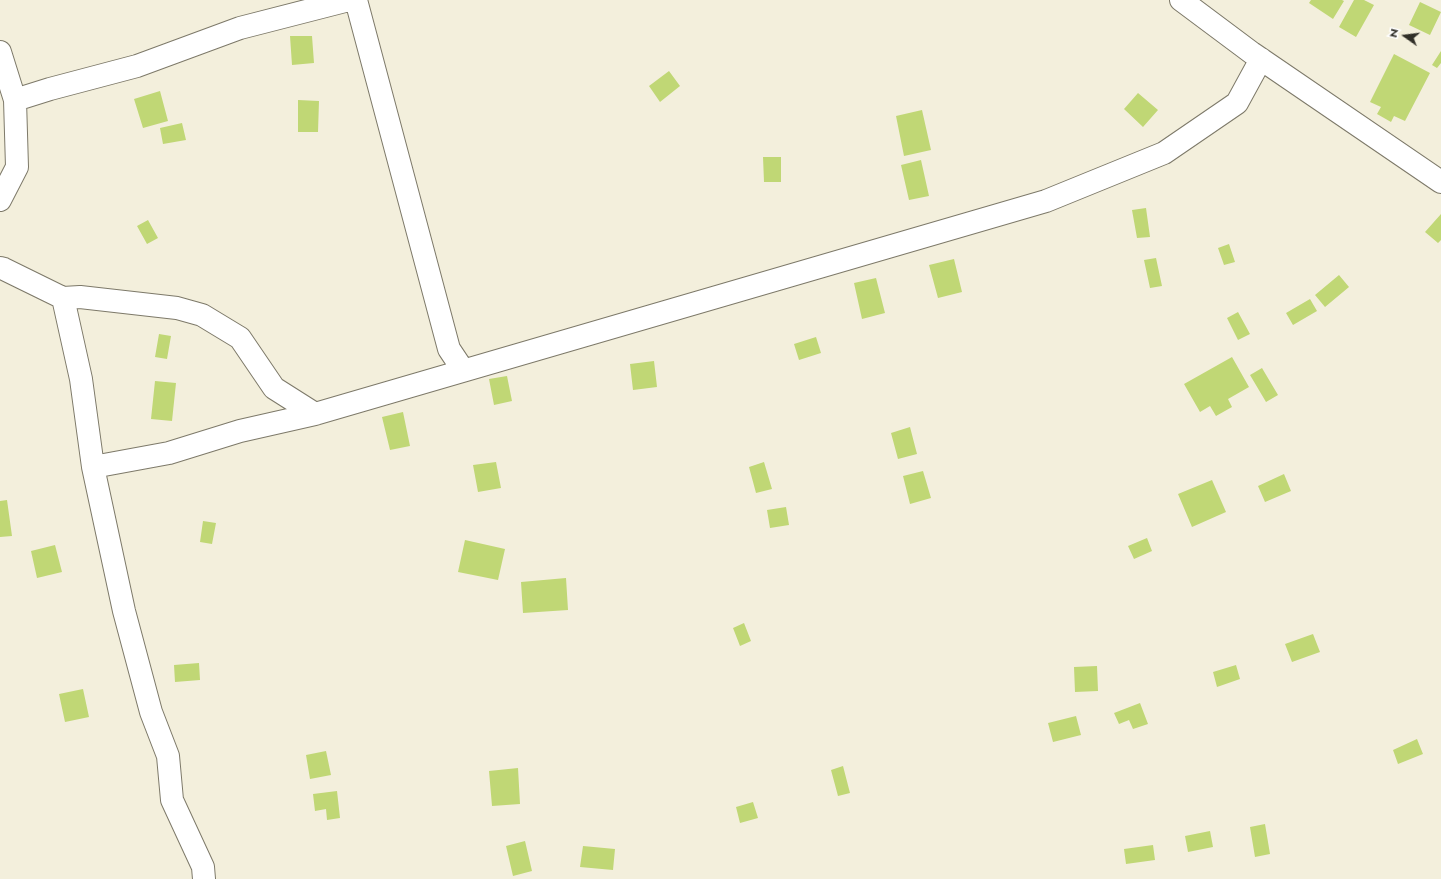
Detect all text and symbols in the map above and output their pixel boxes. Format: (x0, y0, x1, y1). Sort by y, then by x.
north arrow (1385, 16, 1425, 56)
text: N (1385, 27, 1402, 39)

